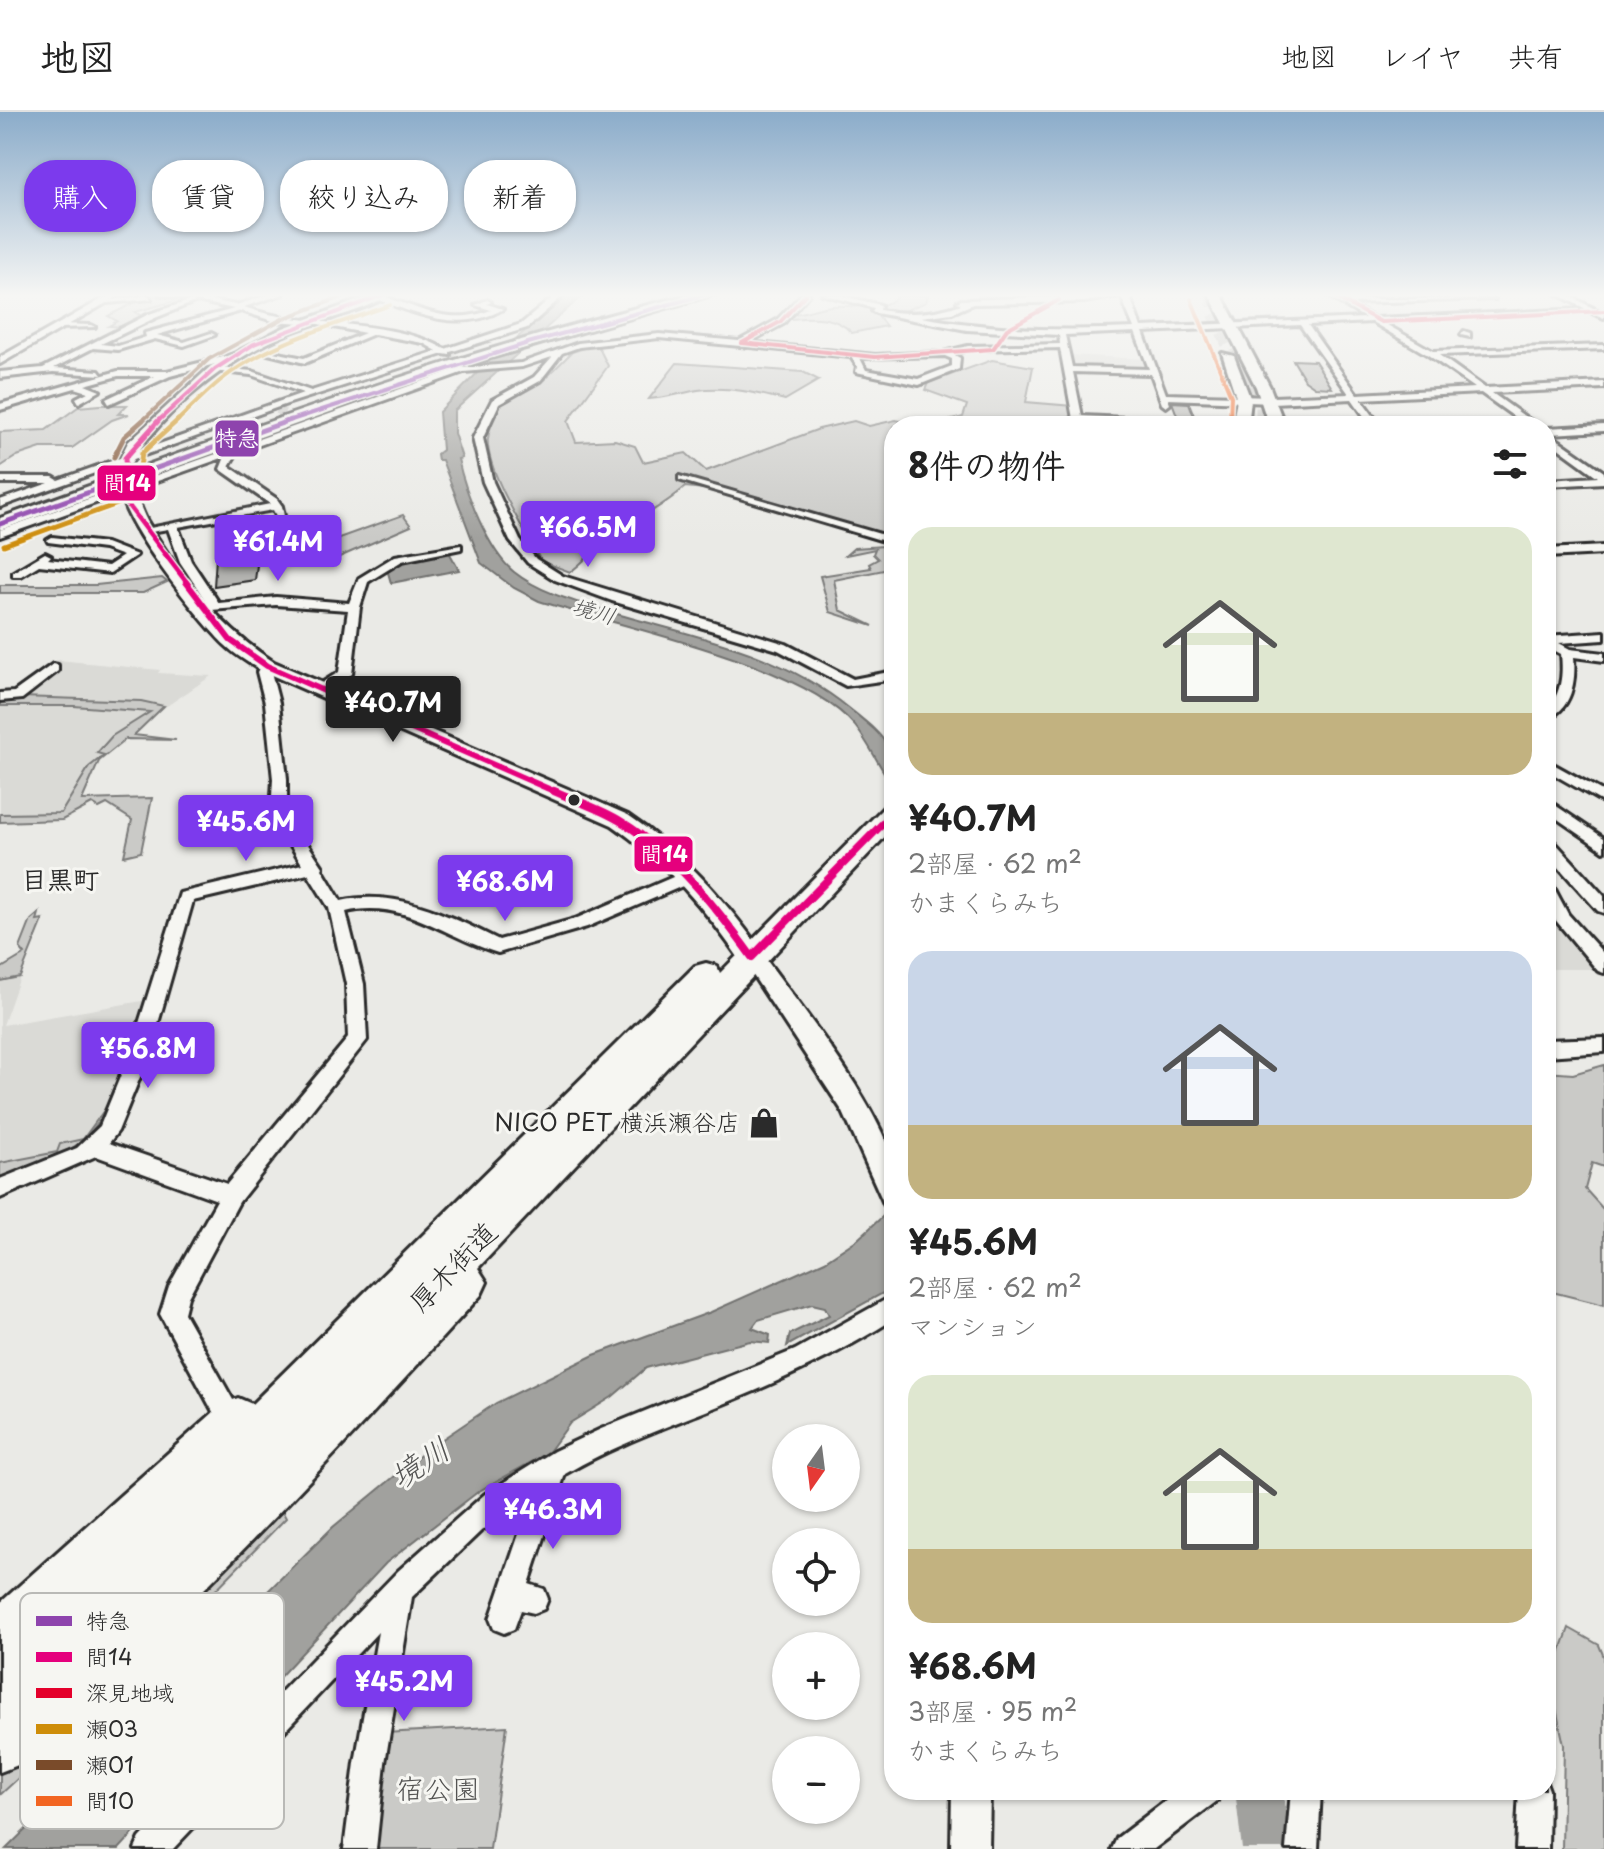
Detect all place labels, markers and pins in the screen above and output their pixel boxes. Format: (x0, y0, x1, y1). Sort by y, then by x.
pin: ¥66.5M (523, 501, 653, 569)
pin: ¥61.4M (213, 515, 343, 583)
pin: ¥40.7M (328, 676, 458, 744)
unlabelled marker (566, 792, 582, 808)
pin: ¥45.6M (181, 795, 311, 863)
pin: ¥68.6M (440, 855, 570, 923)
pin: ¥56.8M (83, 1022, 213, 1090)
place label: NICO PET 横浜瀬谷店 (495, 1103, 740, 1139)
shop icon: NICO PET 横浜瀬谷店 (747, 1106, 781, 1140)
pin: ¥46.3M (488, 1483, 618, 1551)
pin: ¥45.2M (339, 1655, 469, 1723)

